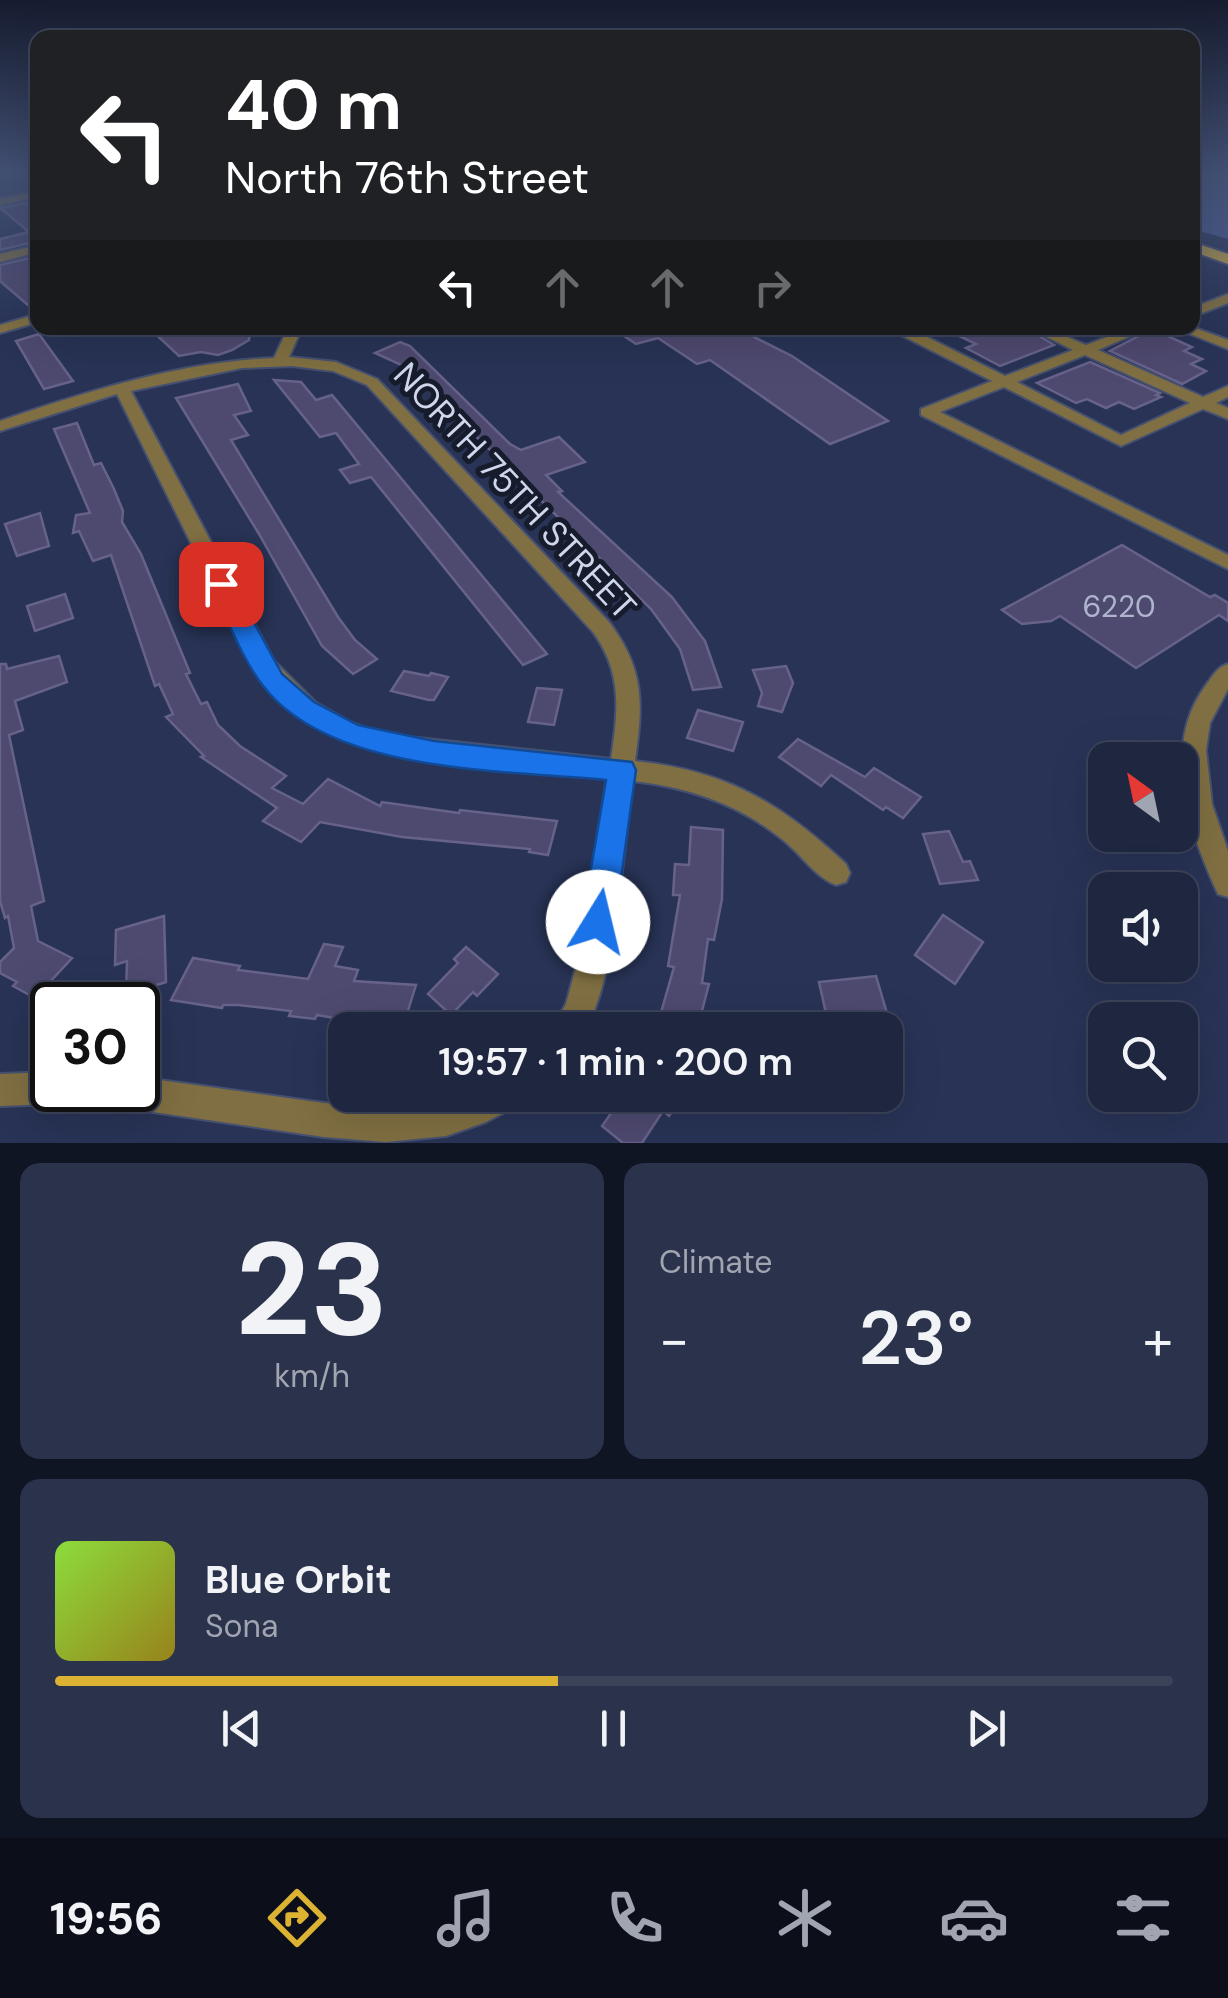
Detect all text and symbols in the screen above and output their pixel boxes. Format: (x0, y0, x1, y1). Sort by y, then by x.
text: 40 m (225, 60, 402, 151)
icon: left (60, 70, 190, 200)
text: North 76th Street (225, 148, 589, 207)
icon: left (430, 260, 485, 315)
icon: ahead (535, 260, 590, 315)
icon: ahead (640, 260, 695, 315)
icon: right (745, 260, 800, 315)
street label: NORTH 75TH STREET (384, 353, 646, 629)
pin (179, 542, 264, 627)
icon: arrive (194, 557, 249, 612)
house number: 6220 (1083, 587, 1155, 626)
north arrow (1088, 742, 1198, 852)
map controls (1088, 742, 1198, 1112)
position arrow (546, 870, 650, 974)
button: sound (1088, 872, 1198, 982)
speed limit sign: 30 (30, 982, 160, 1112)
button: search (1088, 1002, 1198, 1112)
text: 19:57 · 1 min · 200 m (438, 1037, 793, 1087)
text: 23 (235, 1205, 389, 1374)
text: Climate (659, 1241, 773, 1283)
text: 23° (859, 1290, 973, 1387)
text: − (659, 1304, 689, 1376)
text: + (1143, 1304, 1173, 1376)
text: km/h (274, 1355, 350, 1397)
text: Blue Orbit (205, 1555, 392, 1605)
text: Sona (205, 1605, 278, 1647)
icon: previous (214, 1701, 269, 1756)
icon: pause (586, 1701, 641, 1756)
icon: next (959, 1701, 1014, 1756)
icon: directions (262, 1883, 332, 1953)
icon: music (431, 1883, 501, 1953)
icon: phone (600, 1883, 670, 1953)
icon: climate (770, 1883, 840, 1953)
icon: car (939, 1883, 1009, 1953)
icon: filters (1108, 1883, 1178, 1953)
text: 19:56 (50, 1889, 163, 1948)

